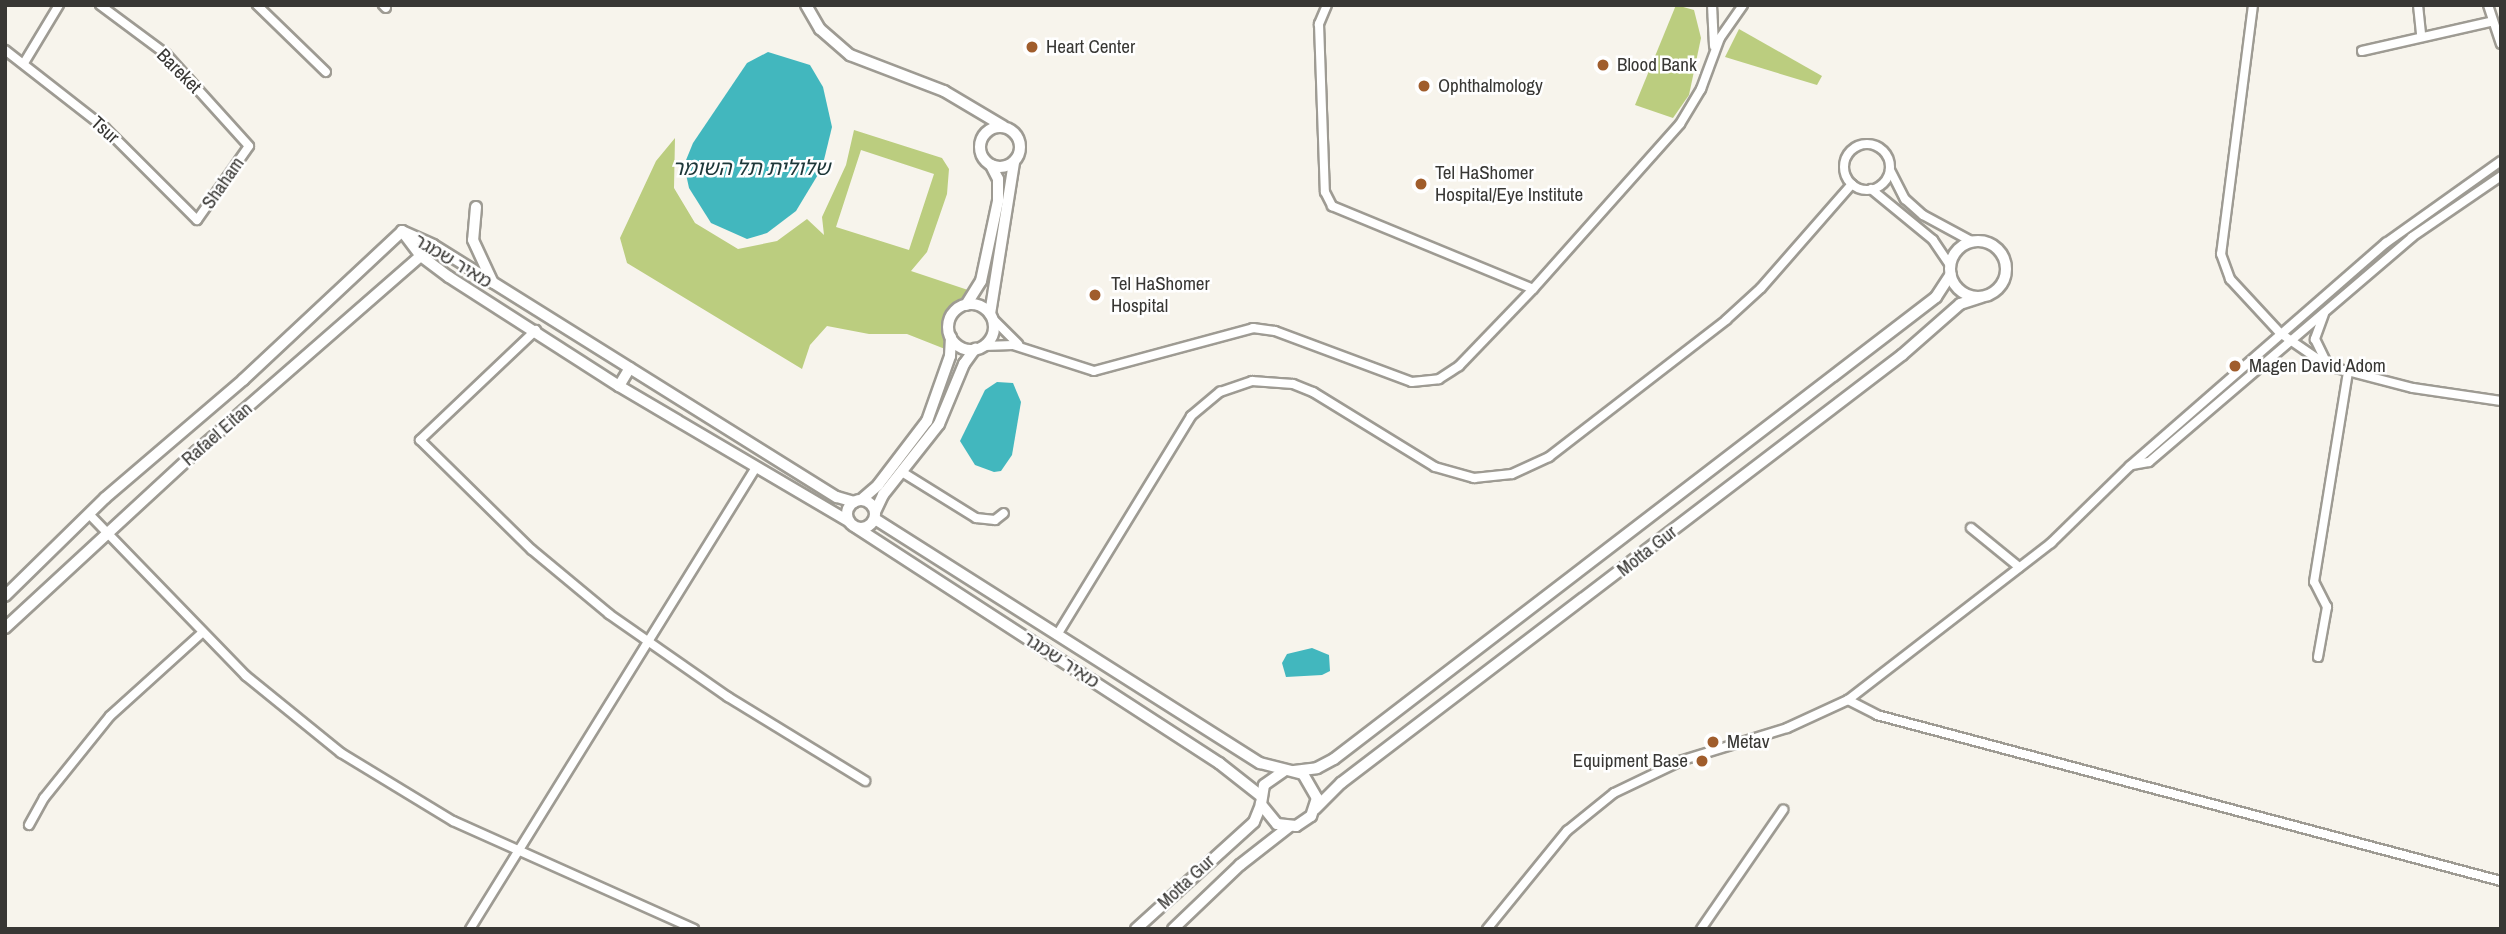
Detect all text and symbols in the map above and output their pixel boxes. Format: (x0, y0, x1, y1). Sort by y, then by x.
place label: Heart Center (1046, 36, 1135, 58)
marker: Heart Center (1024, 39, 1040, 55)
street label: Bareket (152, 44, 206, 98)
place label: Blood Bank (1617, 54, 1697, 76)
marker: Blood Bank (1595, 57, 1611, 73)
place label: Ophthalmology (1438, 75, 1543, 97)
marker: Ophthalmology (1416, 78, 1432, 94)
street label: Tsur (86, 112, 124, 148)
street label: Shaham (197, 153, 249, 213)
water label: שלולית תל השומר (672, 155, 830, 181)
place label: Tel HaShomer Hospital/Eye Institute (1435, 162, 1583, 206)
marker: Tel HaShomer Hospital/Eye Institute (1413, 176, 1429, 192)
street label: מאיר שמגר (410, 229, 496, 293)
place label: Tel HaShomer Hospital (1111, 273, 1210, 317)
marker: Tel HaShomer Hospital (1085, 285, 1105, 305)
place label: Magen David Adom (2249, 355, 2387, 377)
marker: Magen David Adom (2227, 358, 2243, 374)
street label: Rafael Eitan (177, 397, 257, 471)
street label: Motta Gur (1613, 521, 1681, 581)
street label: מאיר שמגר (1018, 627, 1104, 693)
place label: Metav (1727, 731, 1769, 753)
marker: Metav (1705, 734, 1721, 750)
place label: Equipment Base (1573, 750, 1688, 772)
marker: Equipment Base (1694, 753, 1710, 769)
street label: Motta Gur (1153, 850, 1219, 914)

